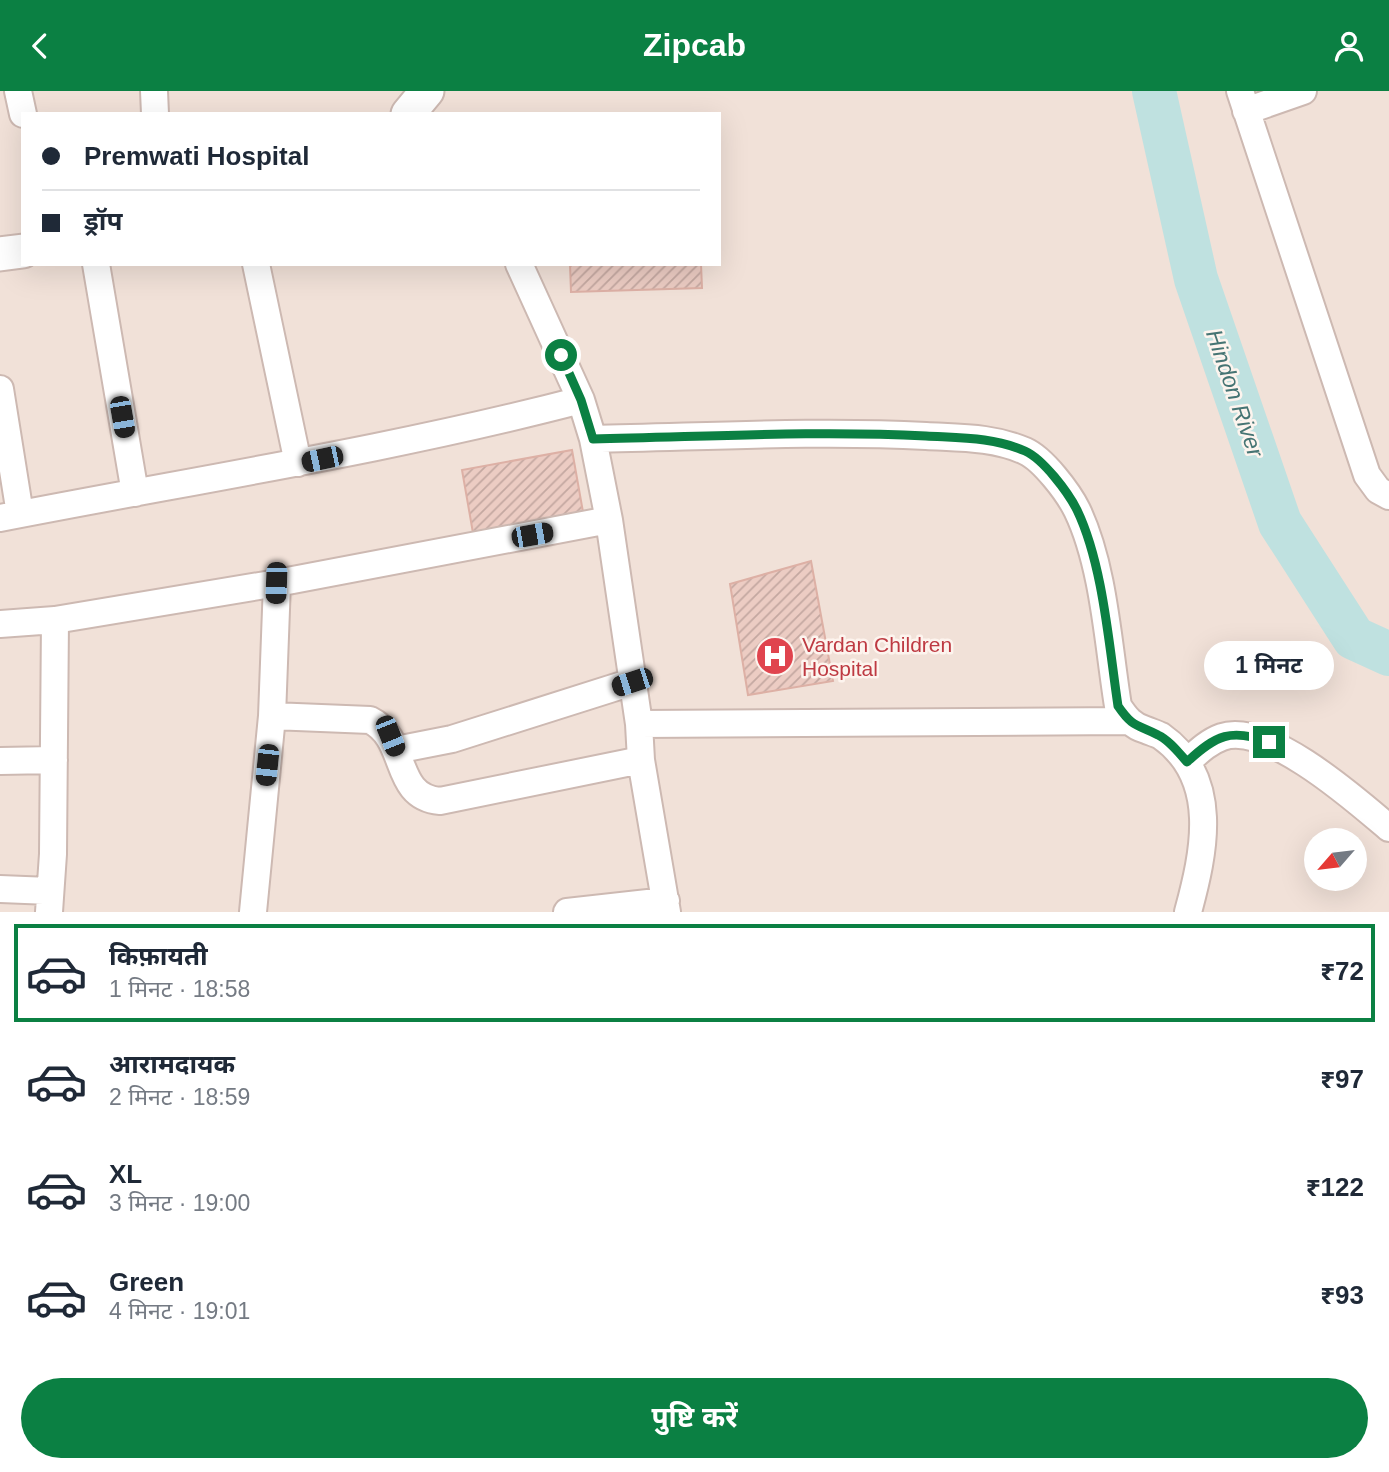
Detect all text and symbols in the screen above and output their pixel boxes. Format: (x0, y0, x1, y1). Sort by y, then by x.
icon: back (21, 27, 59, 65)
text: Zipcab (643, 27, 746, 63)
icon: person (1330, 27, 1368, 65)
text: Premwati Hospital (84, 141, 309, 171)
text: ड्रॉप (84, 206, 122, 236)
water label: Hindon River (1201, 326, 1269, 461)
route start (545, 339, 577, 371)
car (109, 394, 136, 440)
car (300, 444, 345, 474)
car (510, 521, 555, 549)
car (265, 562, 288, 604)
place label: Vardan Children Hospital (802, 633, 952, 680)
hospital icon: Vardan Children Hospital (754, 635, 796, 677)
callout: 1 मिनट (1204, 641, 1334, 689)
text: 1 मिनट (1235, 652, 1303, 678)
car (609, 666, 656, 698)
car (373, 713, 408, 759)
route end (1253, 726, 1285, 758)
car (255, 743, 280, 787)
north arrow (1304, 828, 1367, 891)
map controls (1304, 828, 1367, 891)
text: किफ़ायती (109, 941, 208, 971)
icon: car (25, 942, 88, 1005)
text: ₹72 (1320, 956, 1364, 986)
text: 1 मिनट · 18:58 (109, 976, 250, 1002)
text: आरामदायक (109, 1049, 235, 1079)
icon: car (25, 1050, 88, 1113)
text: ₹97 (1320, 1064, 1364, 1094)
text: 2 मिनट · 18:59 (109, 1084, 250, 1110)
icon: car (25, 1158, 88, 1221)
text: XL (109, 1159, 142, 1189)
text: ₹122 (1306, 1172, 1364, 1202)
text: 3 मिनट · 19:00 (109, 1190, 250, 1216)
icon: car (25, 1266, 88, 1329)
text: Green (109, 1267, 184, 1297)
text: ₹93 (1320, 1280, 1364, 1310)
text: 4 मिनट · 19:01 (109, 1298, 250, 1324)
button: पुष्टि करें (21, 1378, 1368, 1458)

